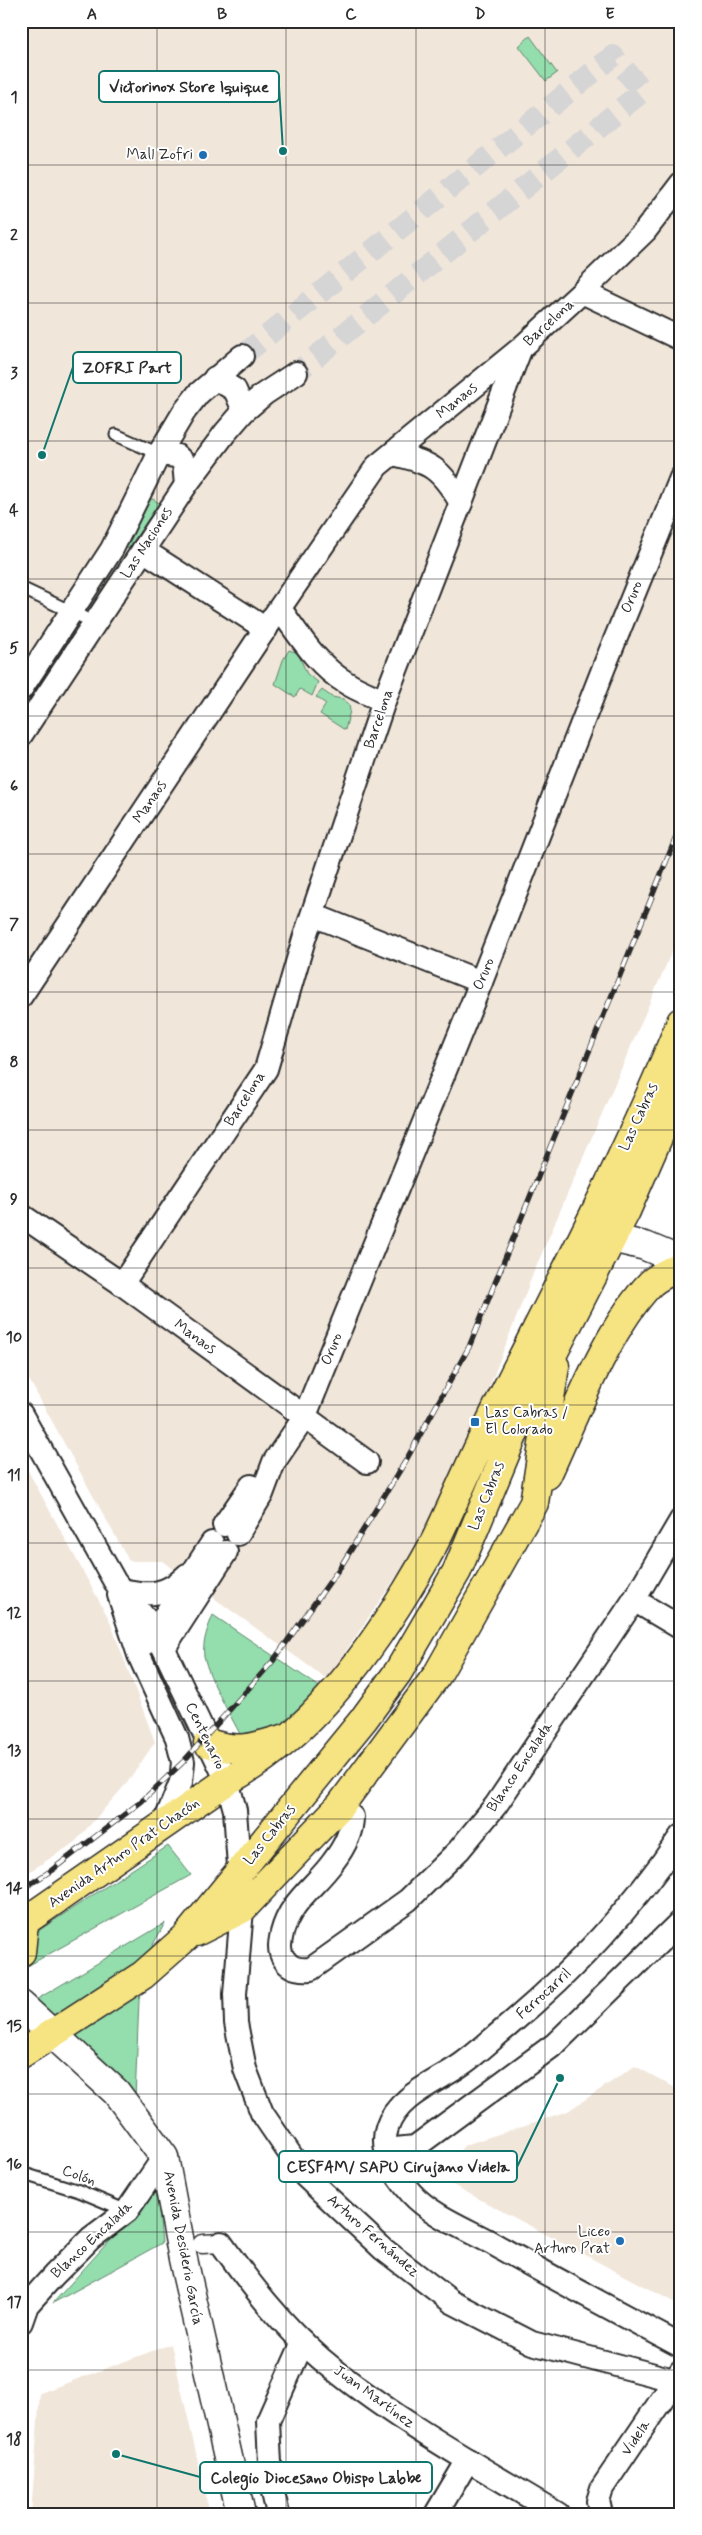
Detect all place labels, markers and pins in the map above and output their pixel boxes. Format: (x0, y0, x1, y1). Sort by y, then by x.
callout: Victorinox Store Iquique (99, 71, 279, 102)
place label: Mall Zofri (127, 145, 193, 165)
marker: Mall Zofri (197, 149, 209, 161)
callout: ZOFRI Part (73, 352, 181, 383)
place label: Las Cabras / El Colorado (485, 1403, 568, 1440)
marker: Las Cabras / El Colorado (469, 1416, 481, 1428)
callout: CESFAM/ SAPU Cirujano Videla (279, 2151, 517, 2182)
place label: Liceo Arturo Prat (534, 2222, 610, 2259)
marker: Liceo Arturo Prat (614, 2235, 626, 2247)
callout: Colegio Diocesano Obispo Labbe (200, 2462, 432, 2493)

